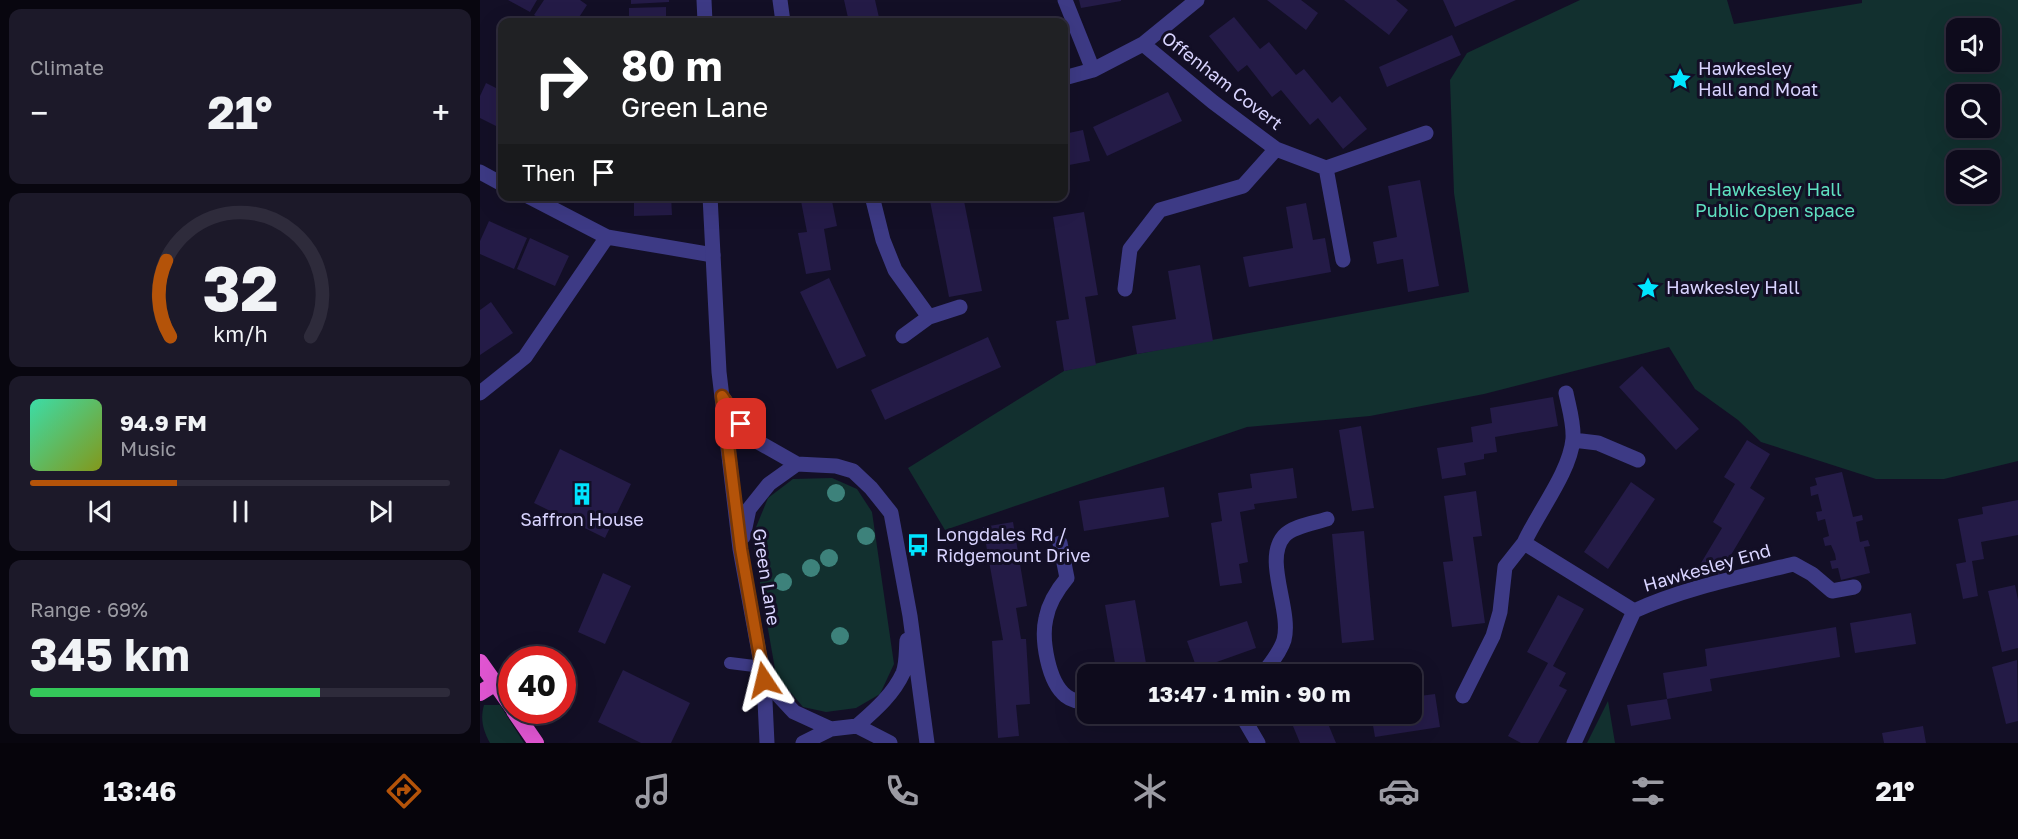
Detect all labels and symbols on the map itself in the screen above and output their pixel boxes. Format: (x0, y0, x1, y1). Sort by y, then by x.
street label: Offenham Covert (1158, 26, 1287, 134)
place label: Hawkesley Hall and Moat (1698, 57, 1818, 100)
place icon: Hawkesley Hall and Moat (1667, 66, 1693, 92)
park label: Hawkesley Hall Public Open space (1695, 178, 1855, 221)
place icon: Hawkesley Hall (1635, 275, 1661, 301)
place label: Hawkesley Hall (1666, 276, 1800, 298)
pin (715, 398, 766, 449)
building icon: Saffron House (569, 481, 595, 507)
place label: Saffron House (520, 508, 644, 530)
place label: Longdales Rd / Ridgemount Drive (936, 523, 1090, 566)
street label: Green Lane (748, 527, 786, 627)
bus stop icon: Longdales Rd / Ridgemount Drive (905, 532, 931, 558)
street label: Hawkesley End (1641, 538, 1773, 596)
speed limit sign: 40 (498, 646, 576, 724)
position arrow (732, 648, 796, 712)

